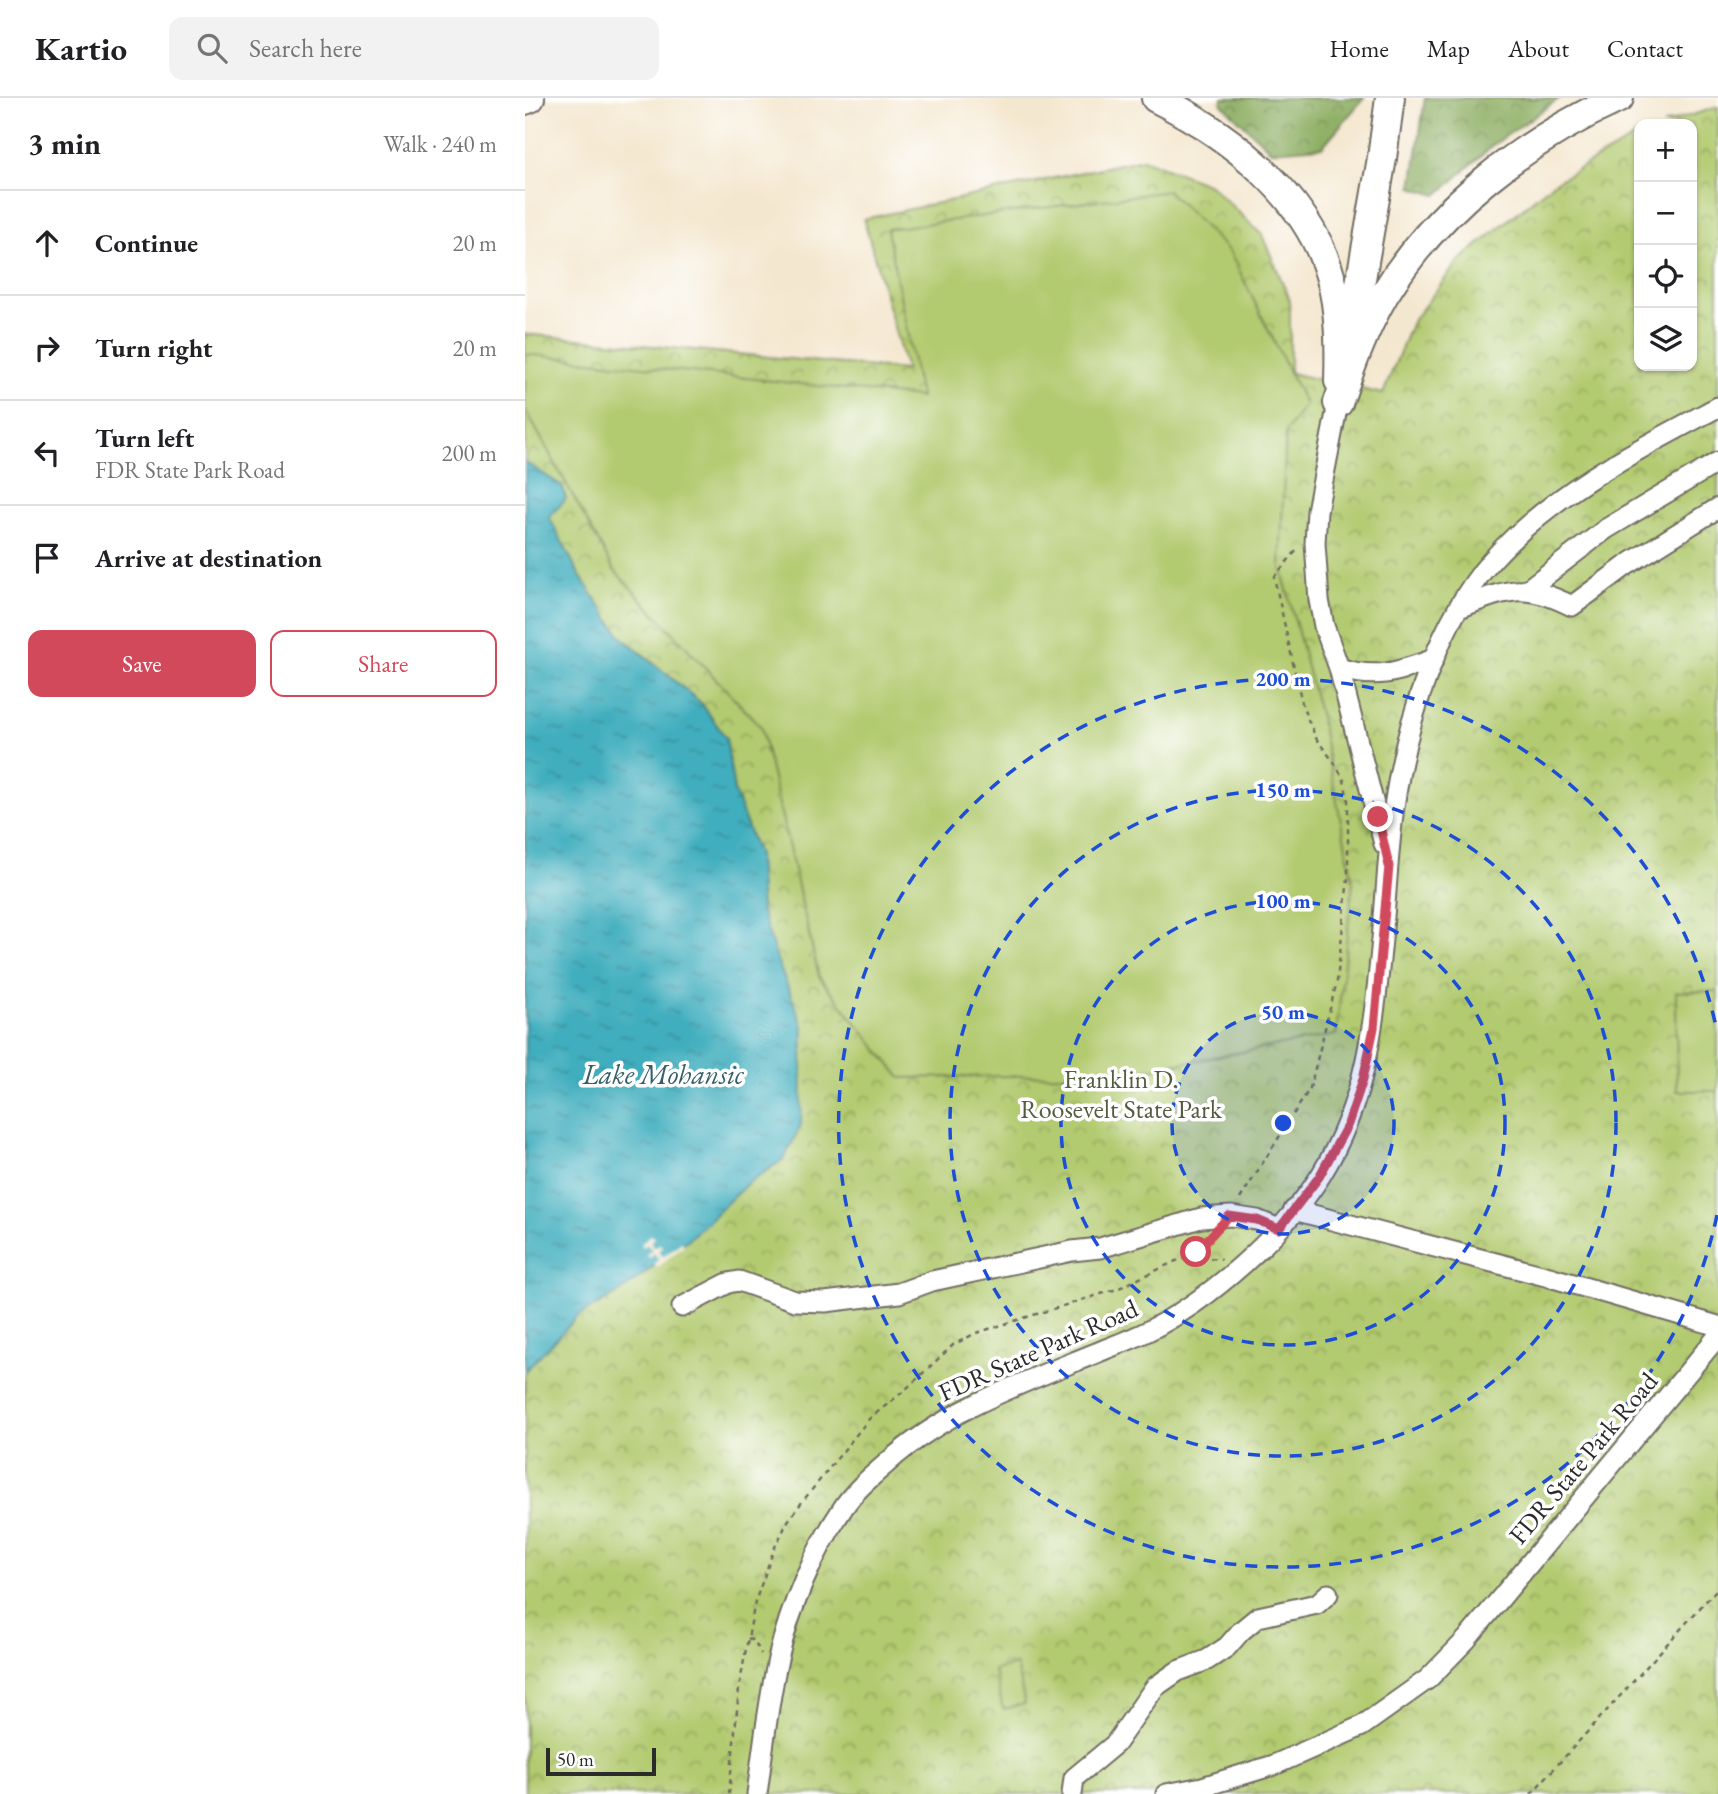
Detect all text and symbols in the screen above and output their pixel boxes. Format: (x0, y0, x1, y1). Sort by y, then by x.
search box (169, 17, 659, 80)
text: Kartio (35, 27, 127, 70)
icon: search (193, 29, 231, 67)
text: Search here (249, 31, 362, 65)
text: Home (1329, 33, 1389, 64)
text: Map (1427, 33, 1470, 64)
text: About (1508, 33, 1569, 64)
text: Contact (1607, 33, 1683, 64)
map controls (1634, 119, 1697, 371)
button: + (1634, 119, 1697, 182)
text: 3 min (28, 124, 101, 163)
text: Walk · 240 m (383, 129, 497, 159)
button: − (1634, 182, 1697, 245)
icon: ahead (28, 224, 66, 262)
text: Continue (95, 226, 198, 260)
text: 20 m (452, 228, 497, 258)
button: locate (1634, 245, 1697, 308)
button: layers (1634, 308, 1697, 371)
icon: right (28, 329, 66, 367)
text: Turn right (95, 331, 213, 365)
text: 20 m (452, 333, 497, 363)
text: Turn left (95, 421, 194, 455)
icon: left (28, 434, 66, 472)
text: 200 m (441, 438, 497, 468)
text: FDR State Park Road (95, 455, 285, 485)
icon: arrive (28, 539, 66, 577)
text: Arrive at destination (95, 541, 322, 575)
button: Save (28, 630, 256, 697)
button: Share (270, 630, 497, 697)
text: 200 m (1255, 665, 1311, 692)
text: 150 m (1255, 776, 1311, 803)
route end (1362, 801, 1393, 832)
text: 100 m (1255, 887, 1311, 914)
text: 50 m (1261, 998, 1305, 1025)
water label: Lake Mohansic (581, 1056, 745, 1092)
park label: Franklin D. Roosevelt State Park (1020, 1062, 1223, 1126)
centre of rings (1271, 1111, 1295, 1135)
route start (1180, 1236, 1211, 1267)
street label: FDR State Park Road (933, 1290, 1144, 1409)
street label: FDR State Park Road (1501, 1364, 1666, 1551)
scale bar (546, 1745, 656, 1777)
text: 50 m (557, 1747, 594, 1772)

